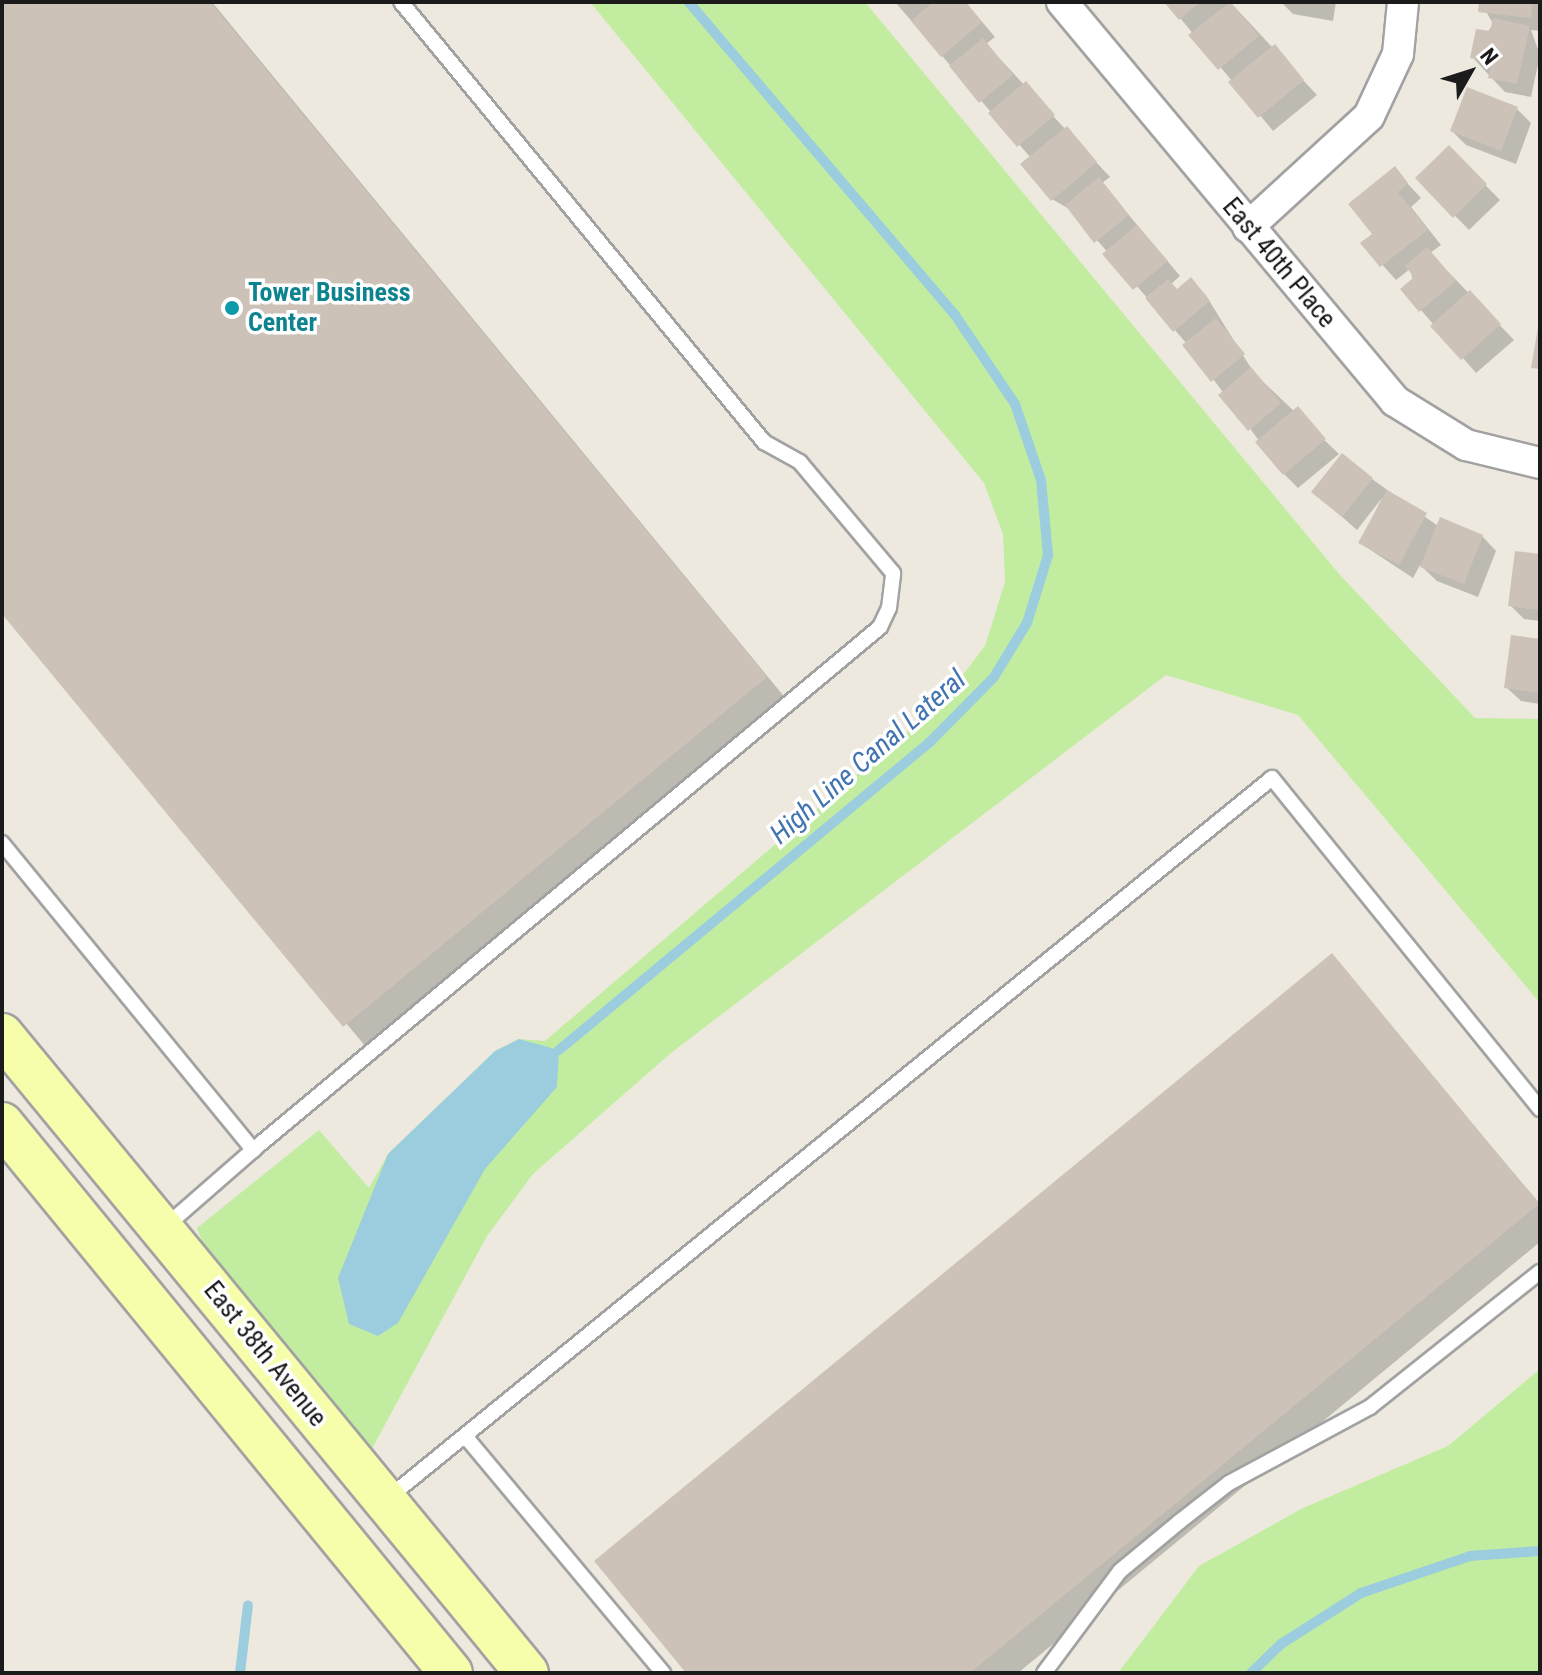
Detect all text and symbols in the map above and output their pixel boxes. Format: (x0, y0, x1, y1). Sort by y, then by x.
north arrow (1430, 32, 1510, 112)
text: N (1475, 43, 1503, 70)
street label: East 40th Place (1216, 192, 1342, 334)
place label: Tower Business Center (248, 277, 411, 338)
marker: Tower Business Center (223, 299, 241, 317)
water label: High Line Canal Lateral (763, 663, 973, 851)
street label: East 38th Avenue (197, 1275, 333, 1433)

